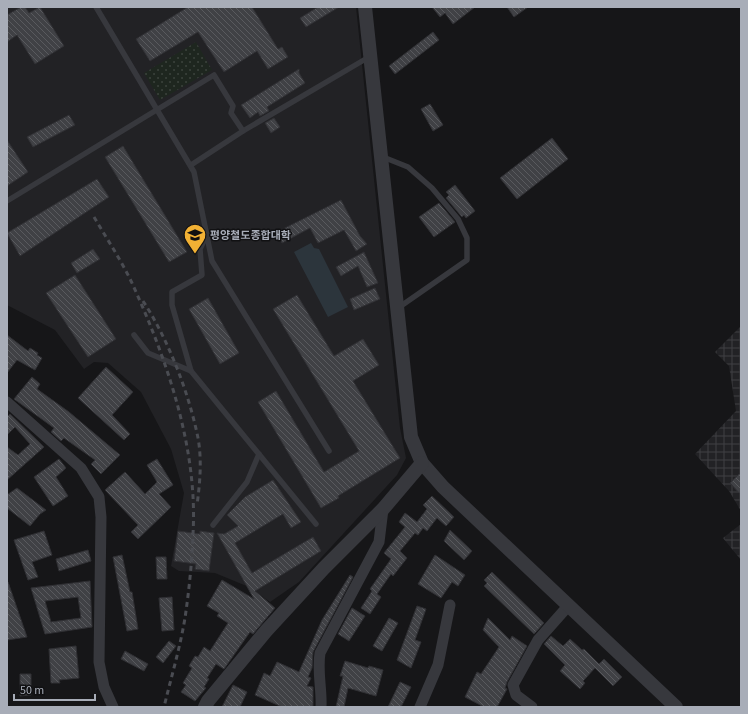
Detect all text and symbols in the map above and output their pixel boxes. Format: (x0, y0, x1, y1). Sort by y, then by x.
school or university icon: 평양철도종합대학 (182, 222, 208, 255)
place label: 평양철도종합대학 (210, 228, 291, 243)
scale bar (14, 676, 95, 702)
text: 50 m (20, 682, 44, 699)

